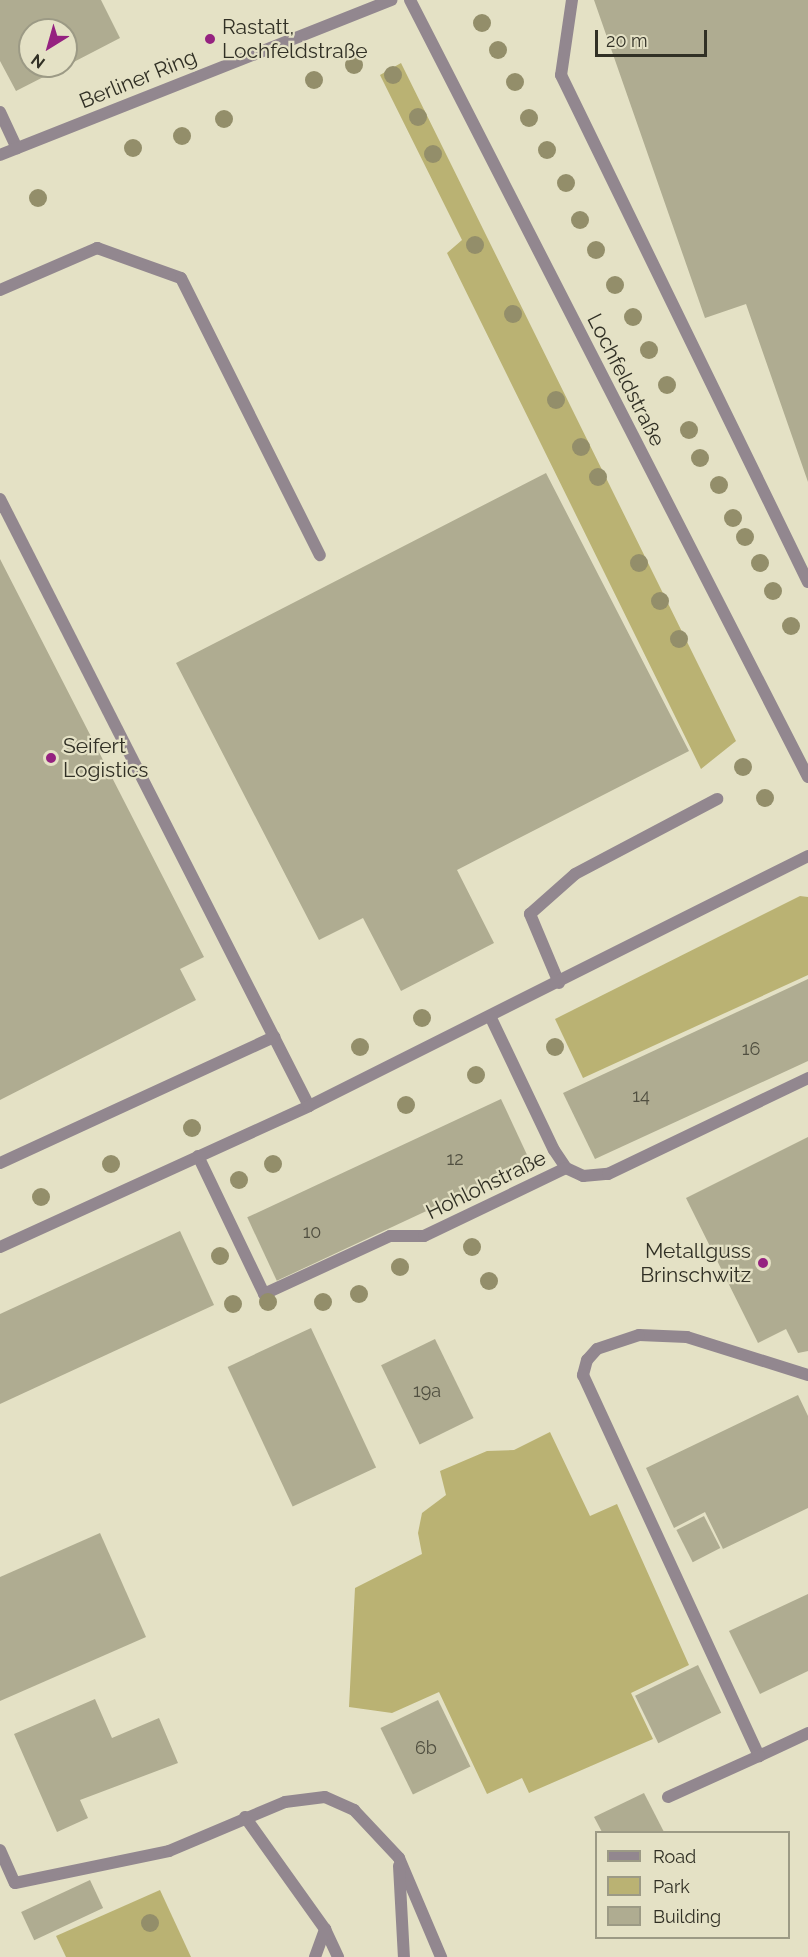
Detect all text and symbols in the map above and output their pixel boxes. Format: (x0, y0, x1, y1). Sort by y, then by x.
place label: Rastatt, Lochfeldstraße (222, 14, 368, 64)
north arrow (18, 18, 78, 78)
scale bar (598, 18, 710, 56)
text: 20 m (606, 30, 648, 51)
marker: Rastatt, Lochfeldstraße (203, 32, 217, 46)
street label: Berliner Ring (75, 44, 201, 114)
text: N (27, 50, 49, 72)
street label: Lochfeldstraße (582, 309, 670, 451)
place label: Seifert Logistics (63, 733, 148, 783)
marker: Seifert Logistics (44, 751, 58, 765)
house number: 16 (742, 1038, 760, 1060)
house number: 14 (632, 1085, 650, 1107)
street label: Hohlohstraße (422, 1145, 550, 1225)
house number: 12 (446, 1148, 464, 1170)
house number: 10 (303, 1221, 321, 1243)
place label: Metallguss Brinschwitz (640, 1238, 751, 1288)
marker: Metallguss Brinschwitz (756, 1256, 770, 1270)
house number: 19a (413, 1380, 441, 1402)
house number: 6b (415, 1737, 437, 1759)
legend (595, 1831, 790, 1939)
text: Road (653, 1846, 696, 1867)
text: Park (653, 1876, 690, 1897)
text: Building (653, 1906, 721, 1927)

